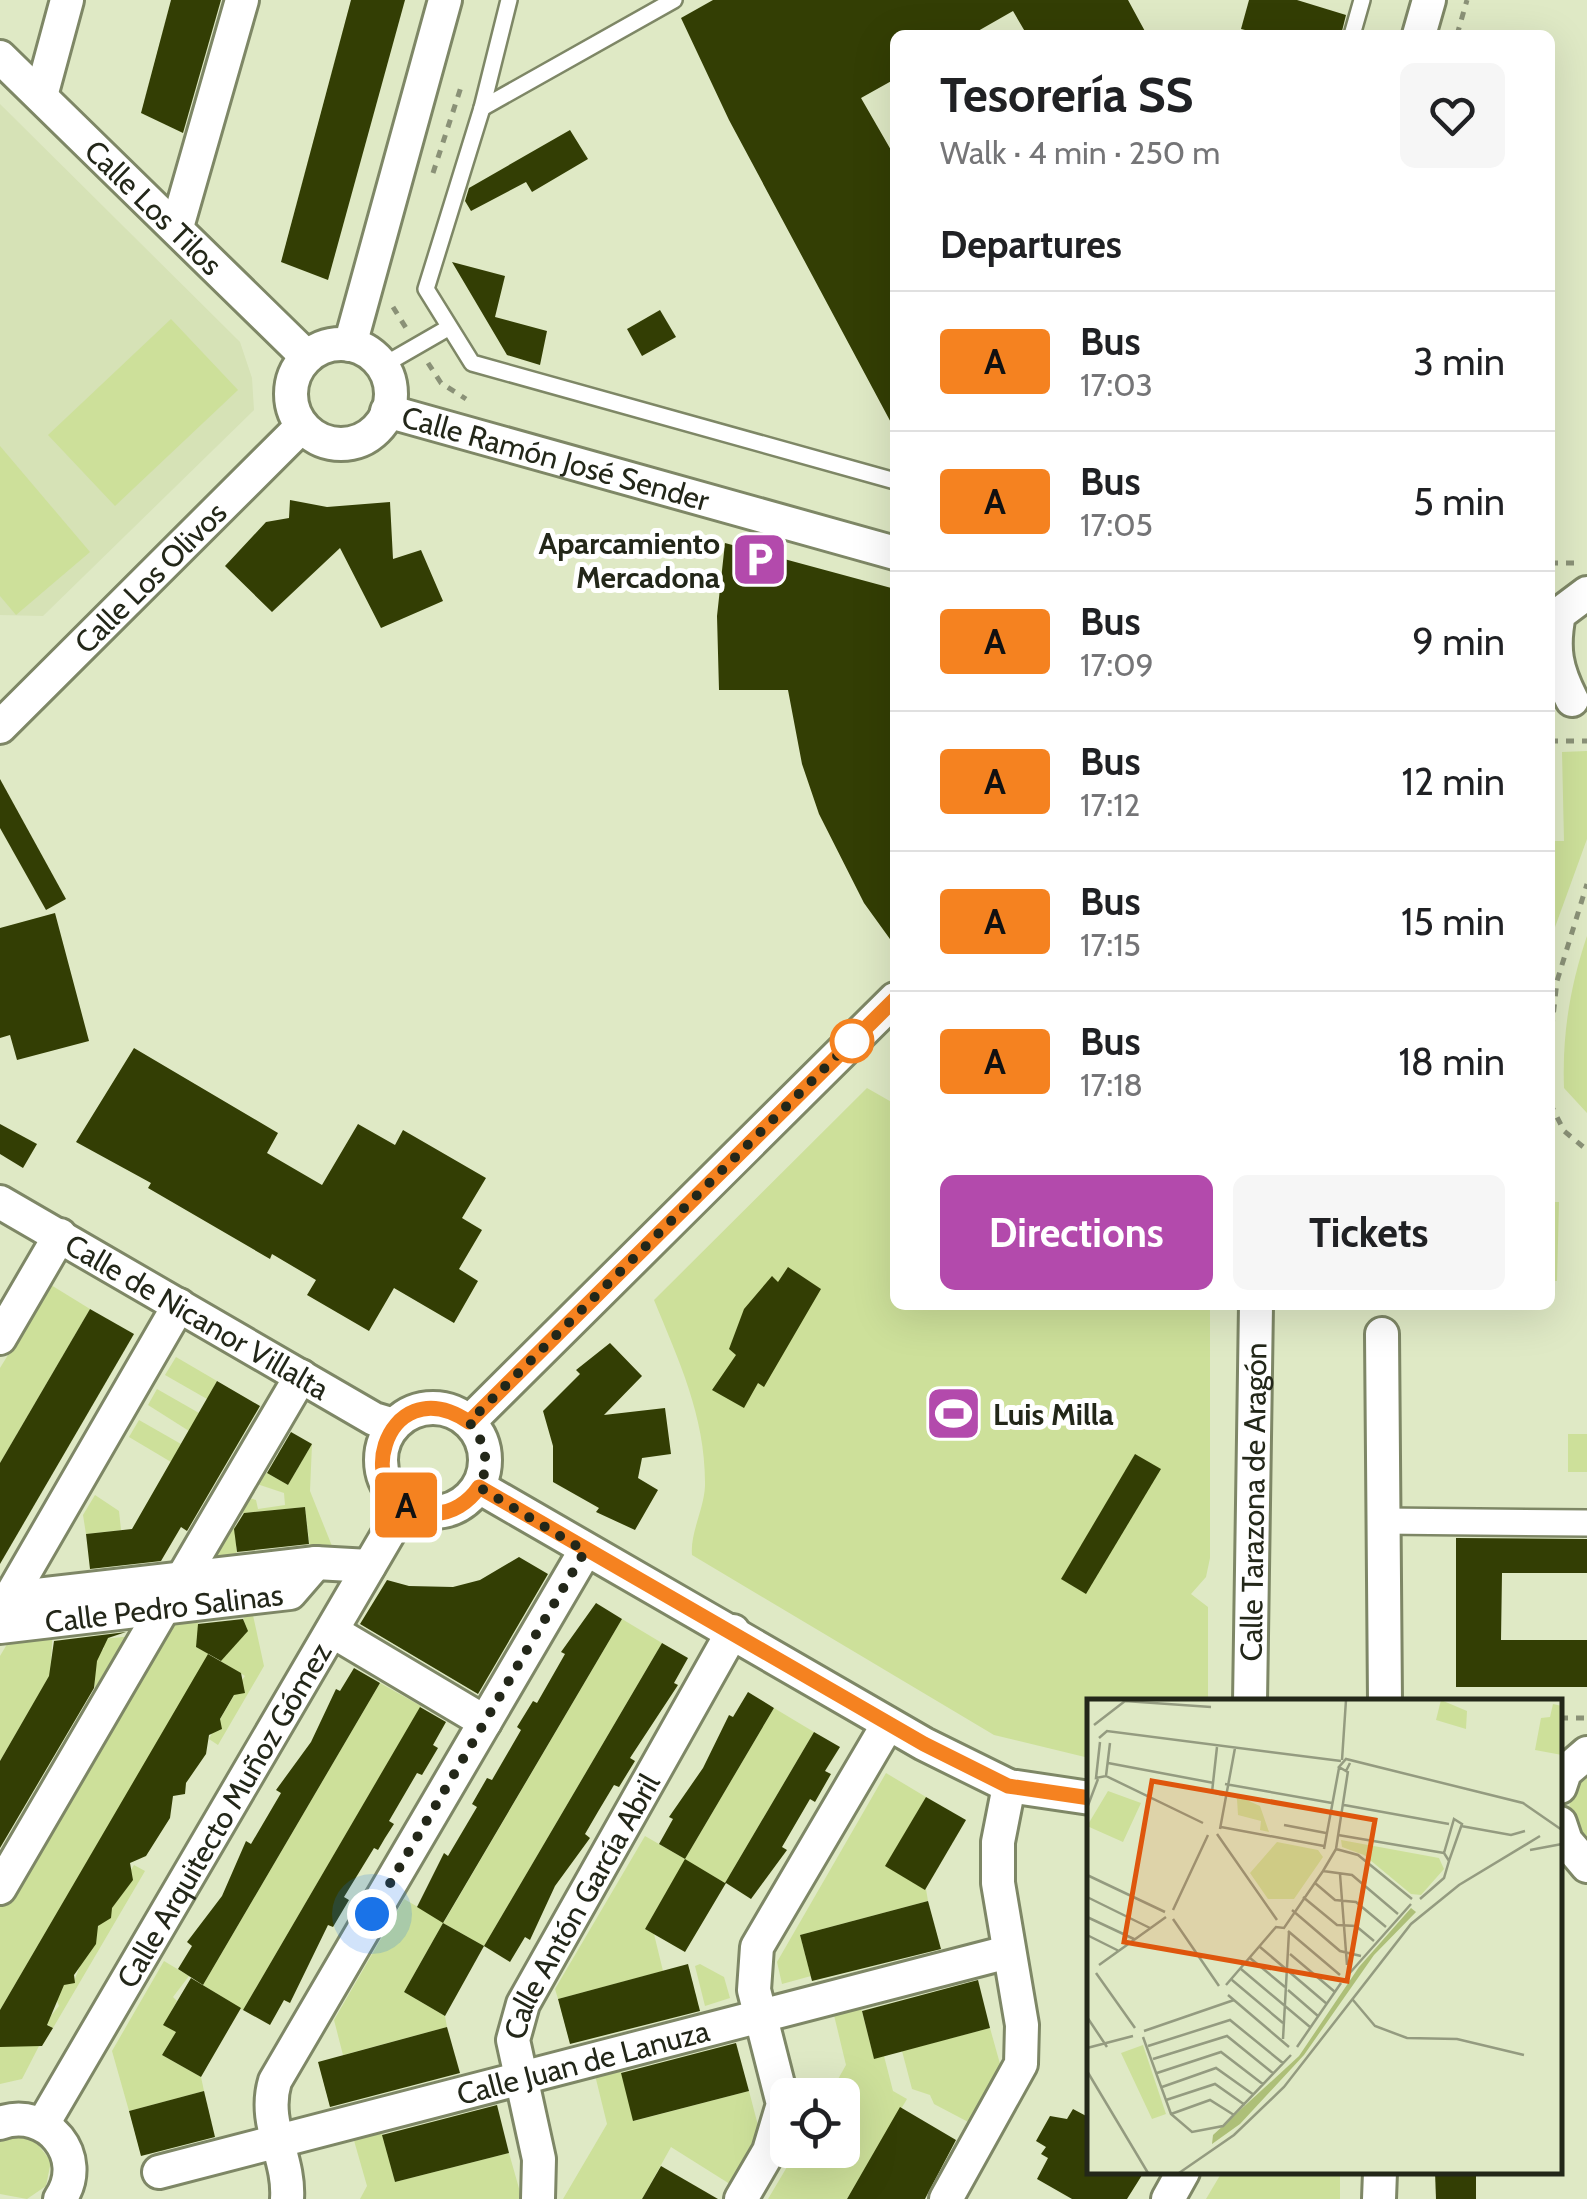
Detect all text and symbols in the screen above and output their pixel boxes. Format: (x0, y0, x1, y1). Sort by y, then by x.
button: heart (1400, 63, 1505, 168)
text: Tesorería SS (940, 66, 1193, 124)
street label: Calle Los Tilos (77, 132, 230, 283)
text: Walk · 4 min · 250 m (940, 133, 1220, 172)
text: Departures (940, 221, 1122, 268)
text: Bus (1080, 318, 1141, 365)
text: 3 min (1413, 338, 1505, 385)
text: A (984, 340, 1006, 383)
text: 17:03 (1080, 365, 1153, 404)
street label: Calle Ramón José Sender (398, 398, 714, 519)
text: Bus (1080, 458, 1141, 505)
text: 5 min (1413, 478, 1505, 525)
text: A (984, 480, 1006, 523)
street label: Calle Los Olivos (67, 494, 234, 661)
text: 17:05 (1080, 505, 1153, 544)
place label: Aparcamiento Mercadona (538, 525, 720, 596)
parking icon: Aparcamiento Mercadona (729, 530, 789, 590)
text: Bus (1080, 598, 1141, 645)
text: 9 min (1412, 618, 1505, 665)
text: A (984, 620, 1006, 663)
text: 17:09 (1080, 645, 1154, 684)
text: Bus (1080, 738, 1141, 785)
text: 12 min (1402, 758, 1505, 805)
text: A (984, 760, 1006, 803)
text: 17:12 (1080, 785, 1140, 824)
text: Bus (1080, 878, 1141, 925)
text: 15 min (1401, 898, 1505, 945)
text: A (984, 900, 1006, 943)
text: 17:15 (1080, 925, 1141, 964)
text: Bus (1080, 1018, 1141, 1065)
unlabelled marker (831, 1020, 873, 1062)
text: 18 min (1398, 1038, 1505, 1085)
text: A (984, 1040, 1006, 1083)
text: 17:18 (1080, 1065, 1143, 1104)
button: Directions (940, 1175, 1213, 1290)
button: Tickets (1233, 1175, 1505, 1290)
street label: Calle de Nicanor Villalta (59, 1225, 336, 1408)
street label: Calle Tarazona de Aragón (1232, 1342, 1274, 1662)
sports icon: Luis Milla (924, 1384, 984, 1444)
place label: Luis Milla (993, 1396, 1114, 1433)
line badge: A (374, 1472, 438, 1538)
text: A (395, 1484, 417, 1527)
street label: Calle Pedro Salinas (43, 1575, 285, 1640)
street label: Calle Arquitecto Muñoz Gómez (108, 1636, 339, 1994)
inset map (1087, 1699, 1562, 2174)
street label: Calle Antón García Abril (496, 1767, 667, 2043)
your location (347, 1889, 397, 1939)
street label: Calle Juan de Lanuza (453, 2012, 714, 2113)
map controls (770, 2078, 860, 2168)
button: locate (770, 2078, 860, 2168)

